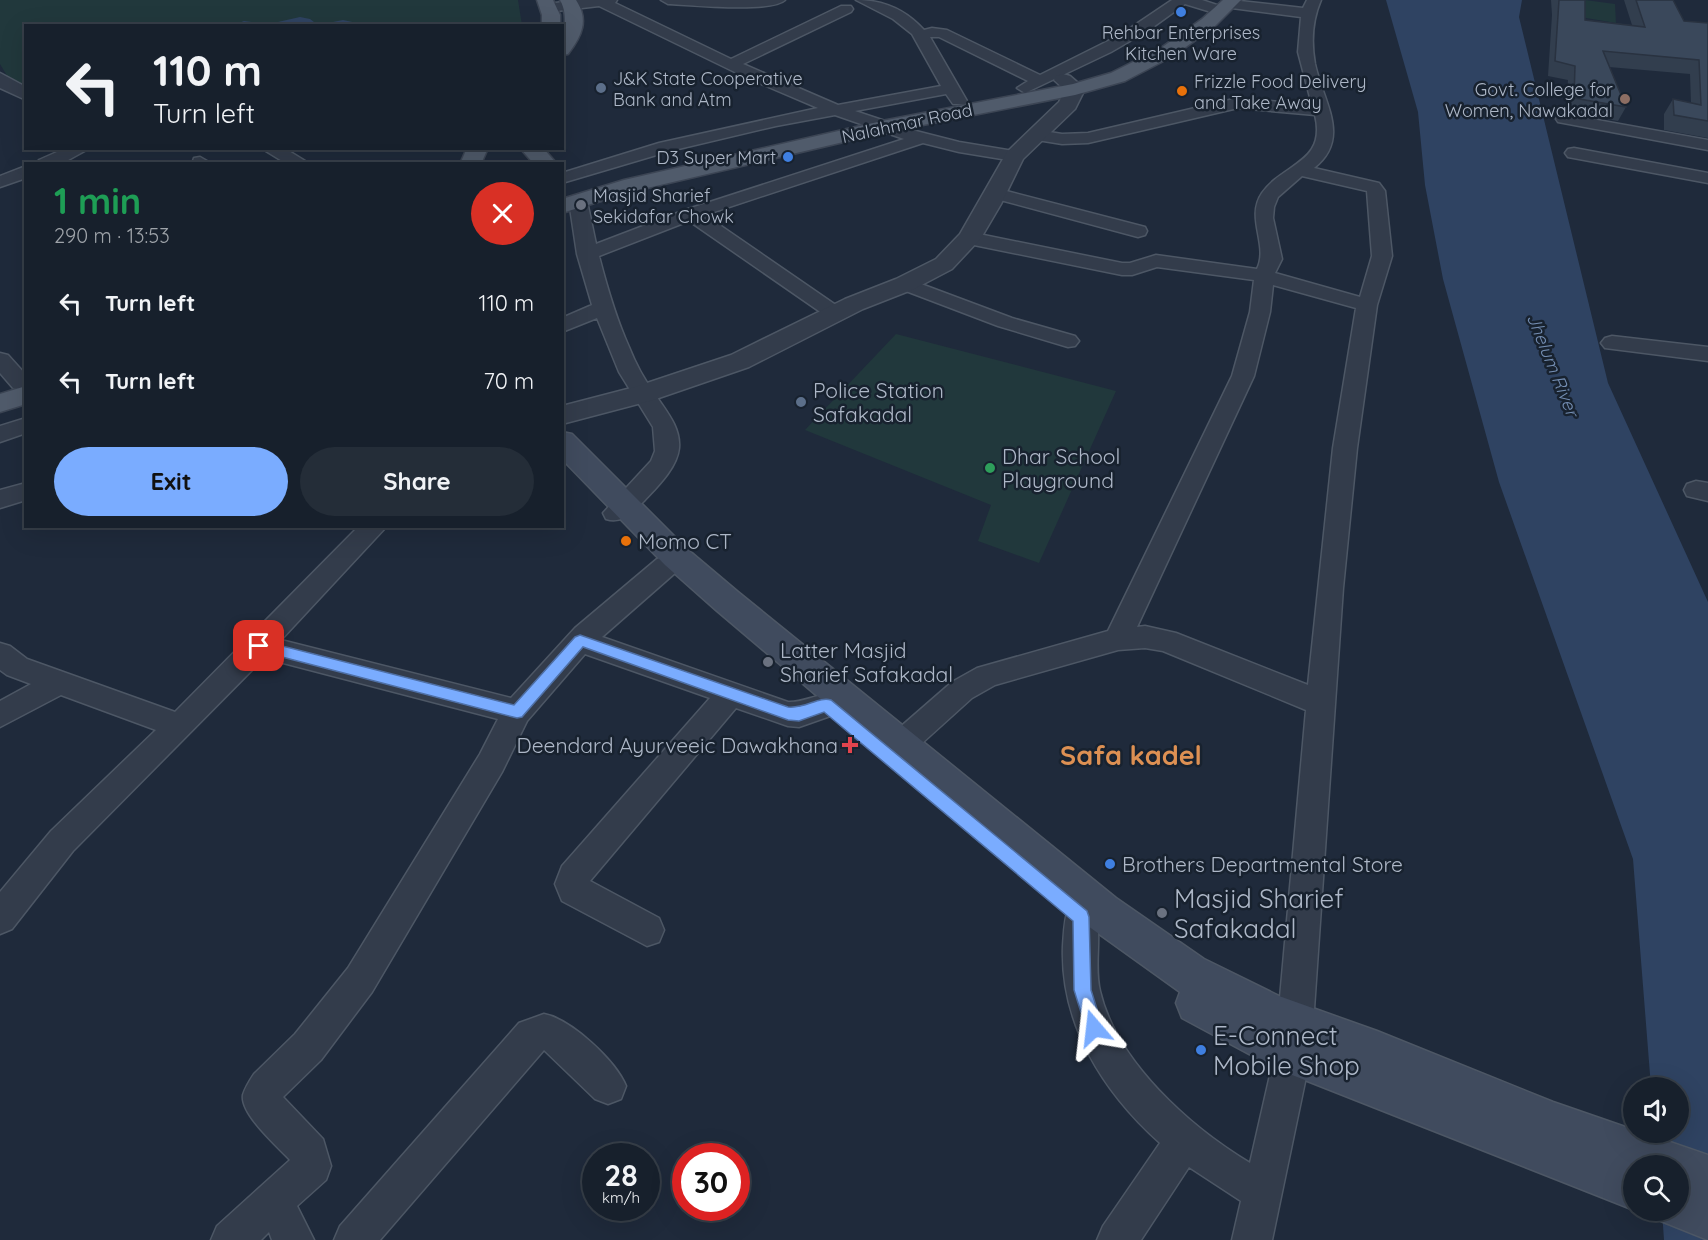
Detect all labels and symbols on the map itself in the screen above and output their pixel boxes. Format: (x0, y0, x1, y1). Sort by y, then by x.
marker: Rehbar Enterprises Kitchen Ware (1174, 5, 1188, 19)
place label: Rehbar Enterprises Kitchen Ware (1102, 21, 1260, 65)
place label: J&K State Cooperative Bank and Atm (613, 67, 803, 111)
place label: Frizzle Food Delivery and Take Away (1194, 70, 1367, 114)
place label: Govt. College for Women, Nawakadal (1445, 78, 1613, 122)
marker: J&K State Cooperative Bank and Atm (594, 81, 608, 95)
marker: Frizzle Food Delivery and Take Away (1175, 84, 1189, 98)
marker: Govt. College for Women, Nawakadal (1618, 92, 1632, 106)
street label: Nalahmar Road (840, 98, 974, 148)
place label: D3 Super Mart (657, 146, 776, 169)
marker: D3 Super Mart (781, 150, 795, 164)
place label: Masjid Sharief Sekidafar Chowk (593, 184, 734, 228)
marker: Masjid Sharief Sekidafar Chowk (574, 198, 588, 212)
water label: Jhelum River (1522, 310, 1585, 422)
place label: Police Station Safakadal (813, 377, 944, 427)
marker: Police Station Safakadal (794, 395, 808, 409)
place label: Dhar School Playground (1002, 443, 1120, 493)
marker: Dhar School Playground (983, 461, 997, 475)
place label: Momo CT (638, 528, 732, 554)
marker: Momo CT (619, 534, 633, 548)
pin (233, 620, 284, 671)
place label: Latter Masjid Sharief Safakadal (780, 637, 953, 687)
marker: Latter Masjid Sharief Safakadal (761, 655, 775, 669)
place label: Deendard Ayurveeic Dawakhana (516, 732, 838, 758)
marker: Deendard Ayurveeic Dawakhana (843, 738, 857, 752)
district label: Safa kadel (1060, 738, 1202, 772)
place label: Brothers Departmental Store (1122, 851, 1403, 877)
marker: Brothers Departmental Store (1103, 857, 1117, 871)
place label: Masjid Sharief Safakadal (1174, 882, 1344, 945)
marker: Masjid Sharief Safakadal (1155, 906, 1169, 920)
position arrow (1062, 996, 1126, 1060)
place label: E-Connect Mobile Shop (1213, 1019, 1360, 1082)
marker: E-Connect Mobile Shop (1194, 1043, 1208, 1057)
speed limit sign: 30 (672, 1143, 750, 1221)

